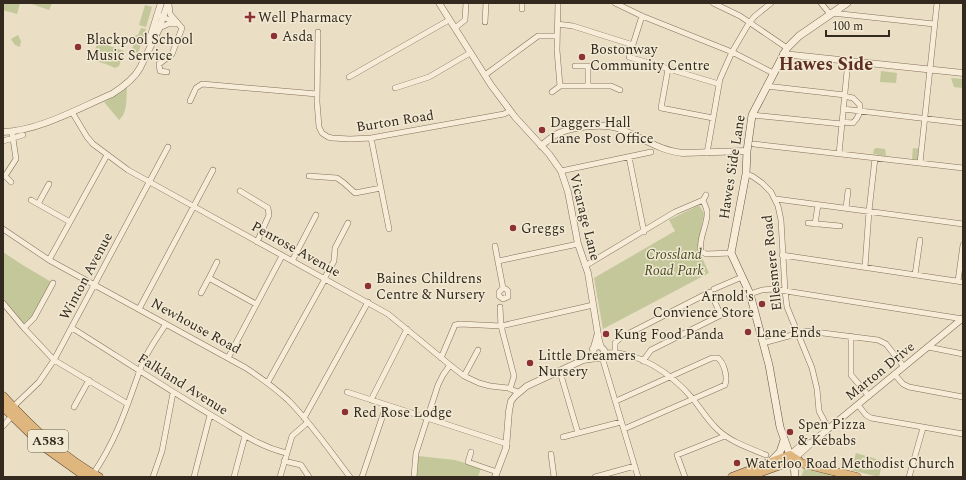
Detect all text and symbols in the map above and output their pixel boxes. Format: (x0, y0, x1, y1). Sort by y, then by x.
place label: Well Pharmacy (258, 7, 353, 28)
marker: Well Pharmacy (245, 12, 255, 22)
scale bar (826, 12, 889, 38)
text: 100 m (832, 17, 863, 36)
place label: Asda (282, 26, 313, 47)
place label: Blackpool School Music Service (86, 29, 193, 66)
marker: Asda (269, 31, 279, 41)
place label: Bostonway Community Centre (590, 39, 710, 76)
marker: Blackpool School Music Service (73, 42, 83, 52)
district label: Hawes Side (779, 51, 873, 78)
marker: Bostonway Community Centre (577, 52, 587, 62)
street label: Burton Road (355, 104, 436, 137)
place label: Daggers Hall Lane Post Office (550, 112, 654, 149)
street label: Hawes Side Lane (713, 113, 751, 221)
marker: Daggers Hall Lane Post Office (537, 125, 547, 135)
street label: Vicarage Lane (564, 171, 606, 263)
street label: Ellesmere Road (757, 214, 787, 312)
street label: Penrose Avenue (248, 216, 345, 282)
place label: Greggs (521, 218, 565, 239)
marker: Greggs (508, 223, 518, 233)
street label: Winton Avenue (54, 228, 118, 324)
park label: Crossland Road Park (644, 244, 704, 281)
place label: Baines Childrens Centre & Nursery (376, 268, 486, 305)
marker: Baines Childrens Centre & Nursery (363, 281, 373, 291)
place label: Arnold's Convience Store (653, 286, 754, 323)
street label: Newhouse Road (147, 293, 245, 359)
marker: Arnold's Convience Store (757, 299, 767, 309)
place label: Lane Ends (756, 322, 821, 343)
place label: Kung Food Panda (614, 324, 724, 345)
marker: Lane Ends (743, 327, 753, 337)
marker: Kung Food Panda (601, 329, 611, 339)
street label: Marton Drive (841, 336, 920, 406)
place label: Little Dreamers Nursery (538, 345, 636, 382)
street label: Falkland Avenue (134, 348, 233, 420)
marker: Little Dreamers Nursery (525, 358, 535, 368)
place label: Red Rose Lodge (353, 402, 452, 423)
marker: Red Rose Lodge (340, 407, 350, 417)
place label: Spen Pizza & Kebabs (798, 414, 866, 451)
marker: Spen Pizza & Kebabs (785, 427, 795, 437)
road number: A583 (28, 430, 68, 452)
place label: Waterloo Road Methodist Church (745, 453, 955, 474)
marker: Waterloo Road Methodist Church (732, 458, 742, 468)

